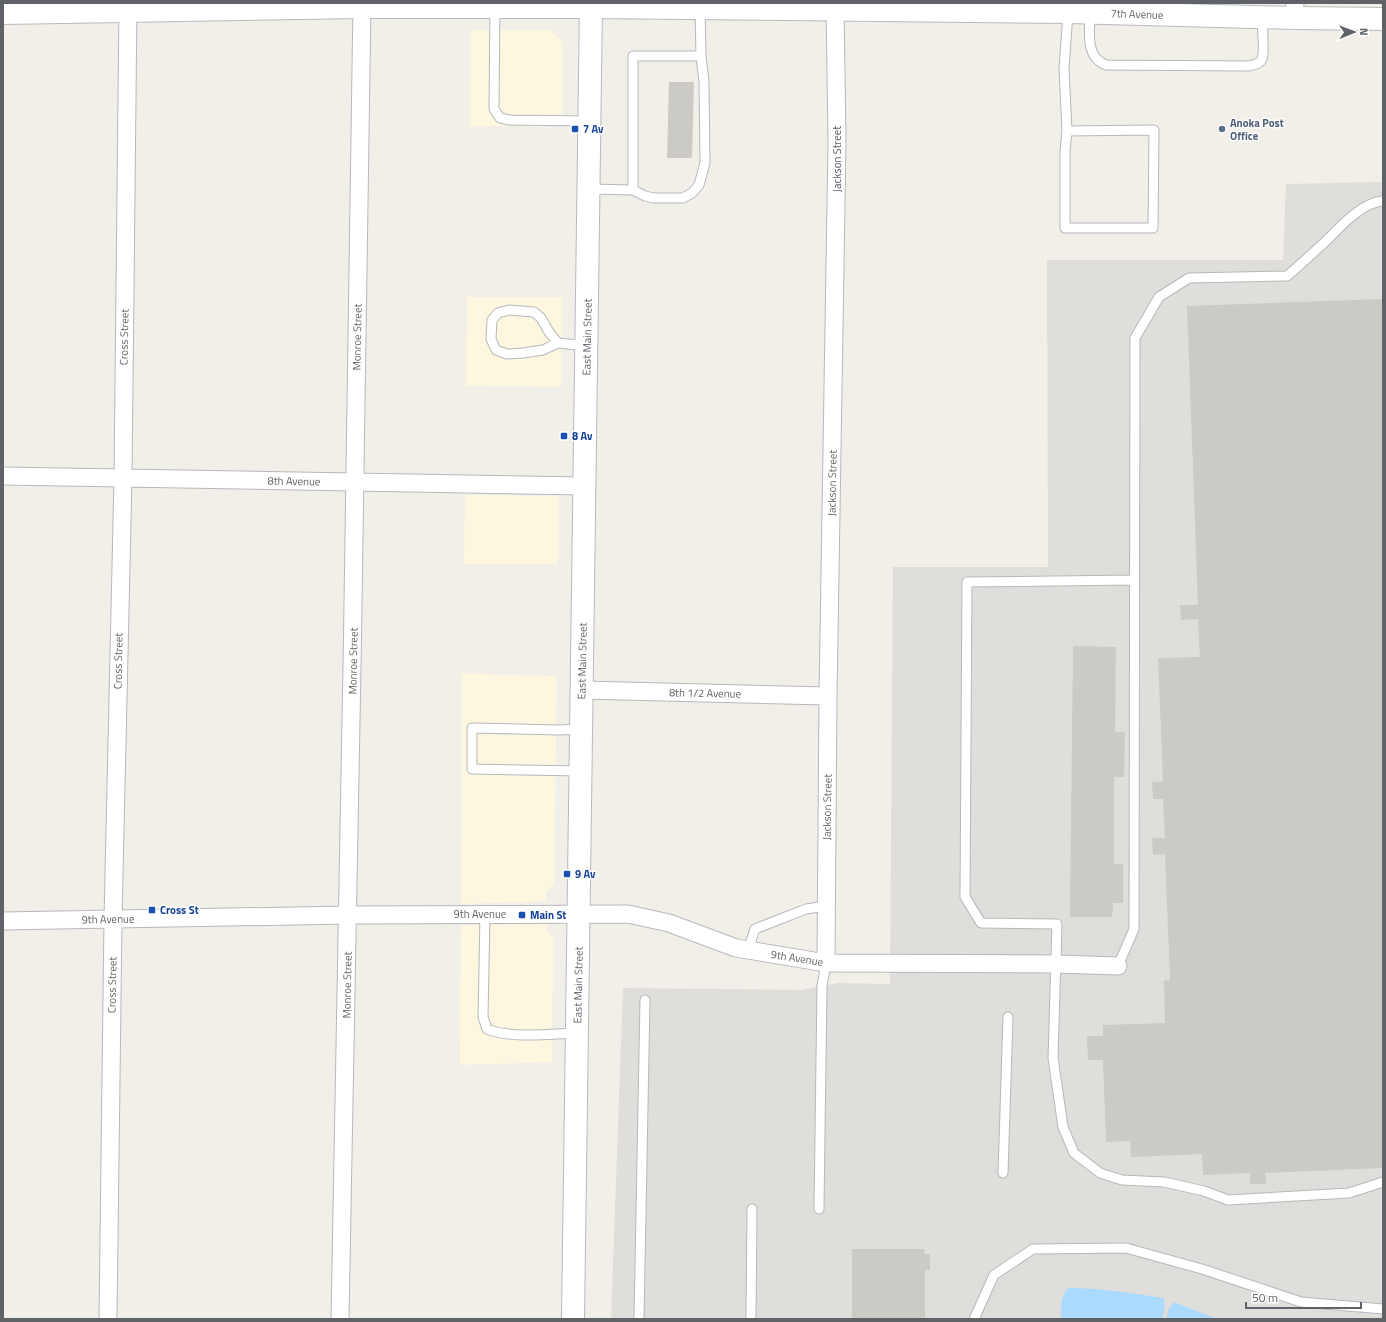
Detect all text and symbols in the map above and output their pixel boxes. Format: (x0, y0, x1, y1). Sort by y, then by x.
street label: 7th Avenue (1110, 5, 1164, 23)
north arrow (1334, 12, 1374, 52)
text: N (1356, 28, 1372, 36)
place label: Anoka Post Office (1230, 115, 1284, 144)
place label: 7 Av (583, 121, 604, 137)
marker: 7 Av (570, 124, 580, 134)
marker: Anoka Post Office (1217, 124, 1227, 134)
street label: Jackson Street (829, 126, 845, 192)
street label: East Main Street (578, 298, 596, 376)
street label: Monroe Street (348, 303, 366, 371)
street label: Cross Street (116, 309, 132, 365)
place label: 8 Av (572, 428, 593, 444)
marker: 8 Av (559, 431, 569, 441)
street label: Jackson Street (823, 450, 841, 516)
street label: 8th Avenue (267, 473, 321, 489)
street label: East Main Street (573, 622, 591, 700)
street label: Monroe Street (344, 627, 362, 695)
street label: Cross Street (110, 633, 126, 689)
street label: 8th 1/2 Avenue (669, 684, 742, 702)
street label: Jackson Street (818, 774, 836, 840)
place label: 9 Av (575, 866, 596, 882)
marker: 9 Av (562, 869, 572, 879)
place label: Cross St (160, 902, 199, 918)
marker: Cross St (147, 905, 157, 915)
street label: 9th Avenue (454, 906, 507, 922)
place label: Main St (530, 907, 566, 923)
marker: Main St (517, 910, 527, 920)
street label: 9th Avenue (81, 911, 135, 927)
street label: East Main Street (569, 946, 587, 1024)
street label: 9th Avenue (770, 946, 825, 970)
street label: Monroe Street (338, 951, 356, 1019)
street label: Cross Street (104, 957, 120, 1013)
scale bar (1246, 1284, 1361, 1310)
text: 50 m (1252, 1288, 1278, 1307)

